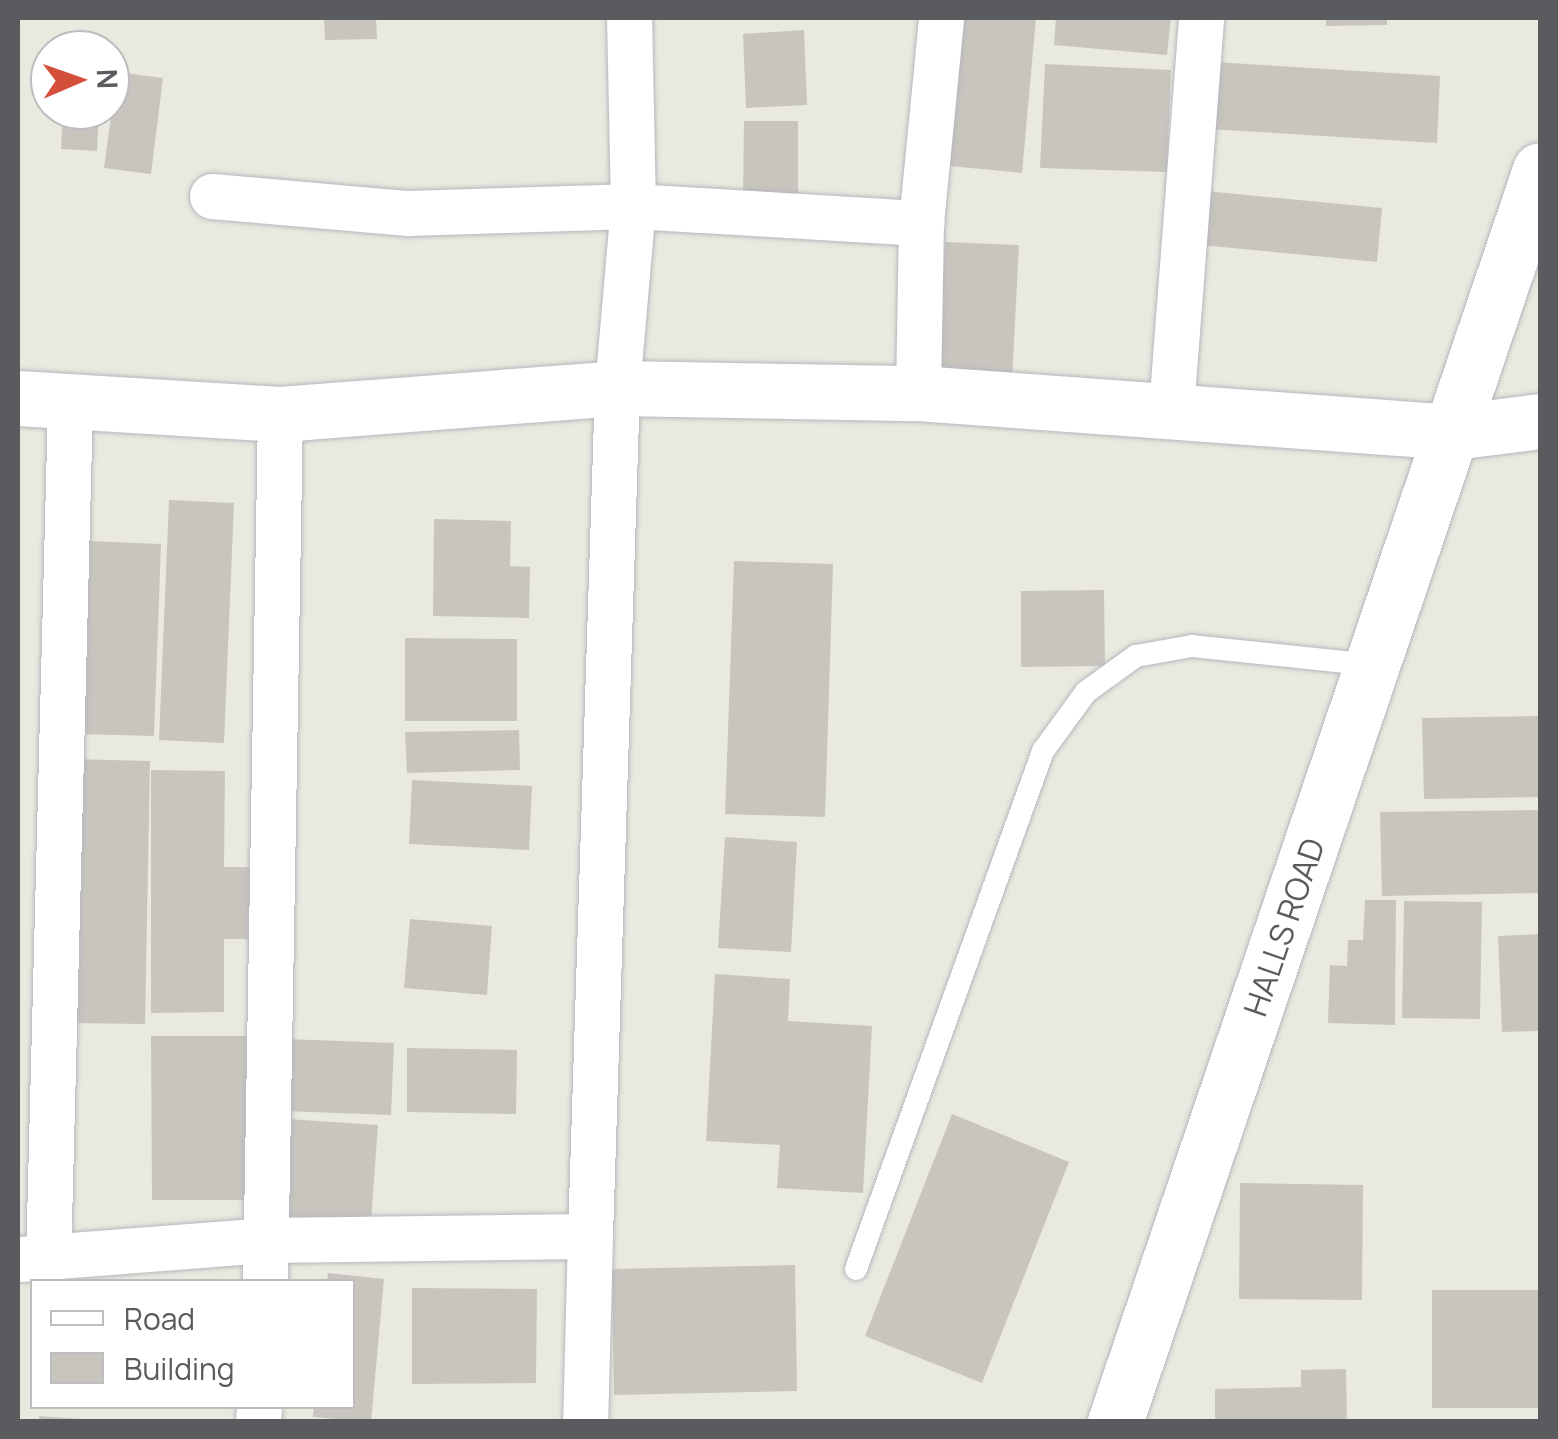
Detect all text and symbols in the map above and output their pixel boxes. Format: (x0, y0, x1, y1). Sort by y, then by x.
north arrow (30, 30, 130, 130)
text: N (89, 68, 127, 90)
street label: HALLS ROAD (1236, 833, 1332, 1021)
legend (30, 1279, 355, 1409)
text: Road (124, 1298, 195, 1339)
text: Building (124, 1348, 235, 1389)

